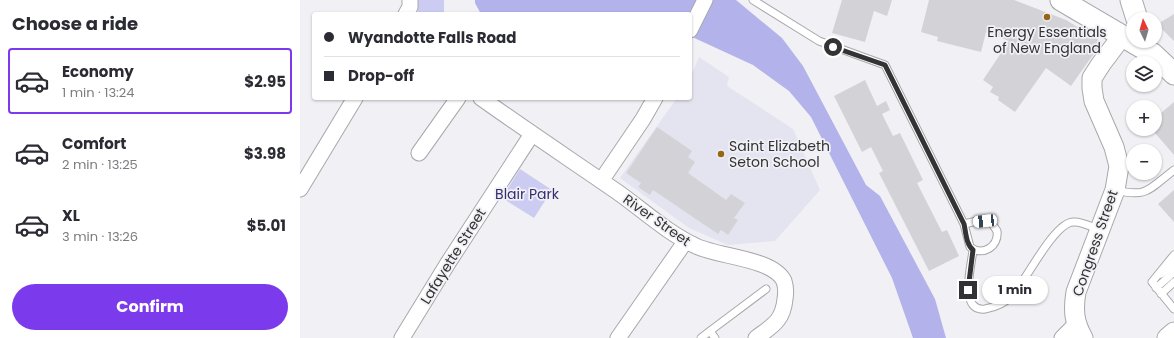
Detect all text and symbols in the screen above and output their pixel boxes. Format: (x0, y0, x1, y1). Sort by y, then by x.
text: Choose a ride (12, 11, 138, 36)
marker: Energy Essentials of New England (1042, 12, 1052, 22)
north arrow (1126, 12, 1162, 48)
map controls (1126, 12, 1162, 180)
place label: Energy Essentials of New England (987, 22, 1107, 58)
text: Wyandotte Falls Road (348, 27, 516, 48)
route start (824, 38, 842, 56)
button: layers (1126, 56, 1162, 92)
text: Economy (62, 61, 134, 82)
icon: car (14, 63, 50, 99)
text: Drop-off (348, 65, 414, 86)
text: $2.95 (244, 71, 286, 92)
text: 1 min · 13:24 (62, 83, 134, 102)
button: + (1126, 100, 1162, 136)
text: Comfort (62, 133, 126, 154)
icon: car (14, 135, 50, 171)
place label: Saint Elizabeth Seton School (729, 136, 830, 172)
text: $3.98 (244, 143, 286, 164)
button: − (1126, 144, 1162, 180)
marker: Saint Elizabeth Seton School (716, 149, 726, 159)
text: 2 min · 13:25 (62, 155, 138, 174)
park label: Blair Park (495, 184, 560, 204)
street label: Congress Street (1067, 187, 1123, 299)
street label: River Street (619, 189, 695, 251)
street label: Lafayette Street (415, 204, 491, 308)
text: XL (62, 205, 80, 226)
icon: car (14, 207, 50, 243)
car (972, 214, 998, 228)
text: $5.01 (247, 215, 286, 236)
text: 3 min · 13:26 (62, 227, 138, 246)
callout: 1 min (982, 276, 1048, 304)
text: 1 min (998, 280, 1032, 299)
route end (959, 281, 977, 299)
button: Confirm (12, 284, 288, 330)

